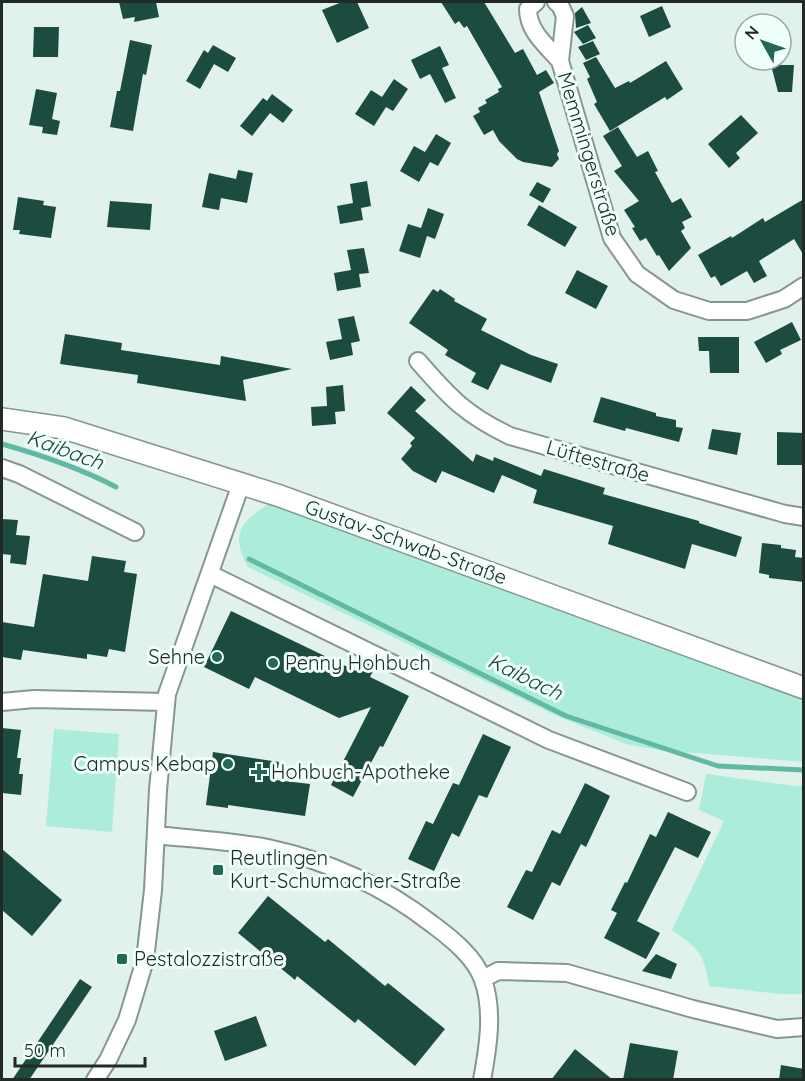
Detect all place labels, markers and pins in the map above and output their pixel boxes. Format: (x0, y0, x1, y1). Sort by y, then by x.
place label: Sehne (148, 644, 205, 669)
marker: Sehne (210, 650, 224, 664)
place label: Penny Hohbuch (285, 650, 431, 675)
marker: Penny Hohbuch (266, 656, 280, 670)
place label: Campus Kebap (74, 751, 216, 776)
marker: Campus Kebap (221, 757, 235, 771)
place label: Hohbuch-Apotheke (271, 759, 450, 784)
marker: Hohbuch-Apotheke (252, 765, 266, 779)
place label: Reutlingen Kurt-Schumacher-Straße (230, 845, 461, 893)
marker: Reutlingen Kurt-Schumacher-Straße (211, 863, 225, 877)
place label: Pestalozzistraße (134, 946, 284, 971)
marker: Pestalozzistraße (115, 952, 129, 966)

